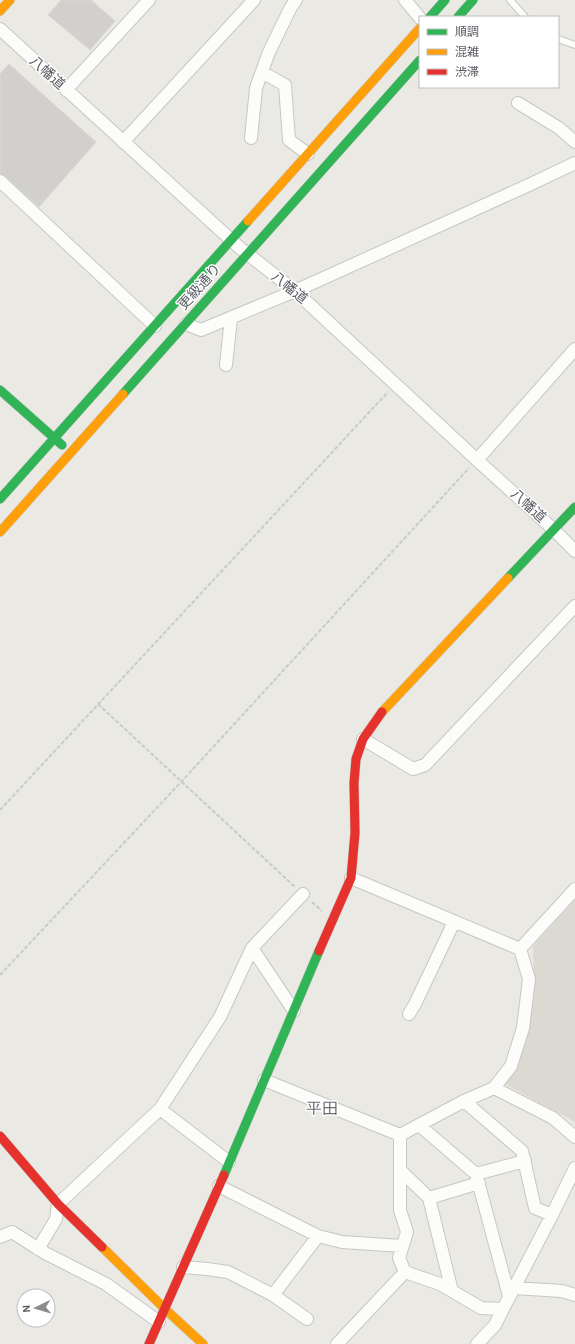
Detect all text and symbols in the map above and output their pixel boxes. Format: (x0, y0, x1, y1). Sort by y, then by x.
legend (419, 16, 559, 88)
text: 順調 (455, 26, 479, 38)
text: 混雑 (455, 45, 479, 58)
street label: 八幡道 (27, 53, 68, 92)
text: 渋滞 (455, 66, 479, 78)
street label: 更級通り (175, 261, 224, 312)
street label: 八幡道 (268, 269, 310, 307)
street label: 八幡道 (508, 486, 549, 525)
district label: 平田 (306, 1101, 338, 1117)
north arrow (16, 1288, 56, 1328)
text: N (21, 1305, 32, 1313)

